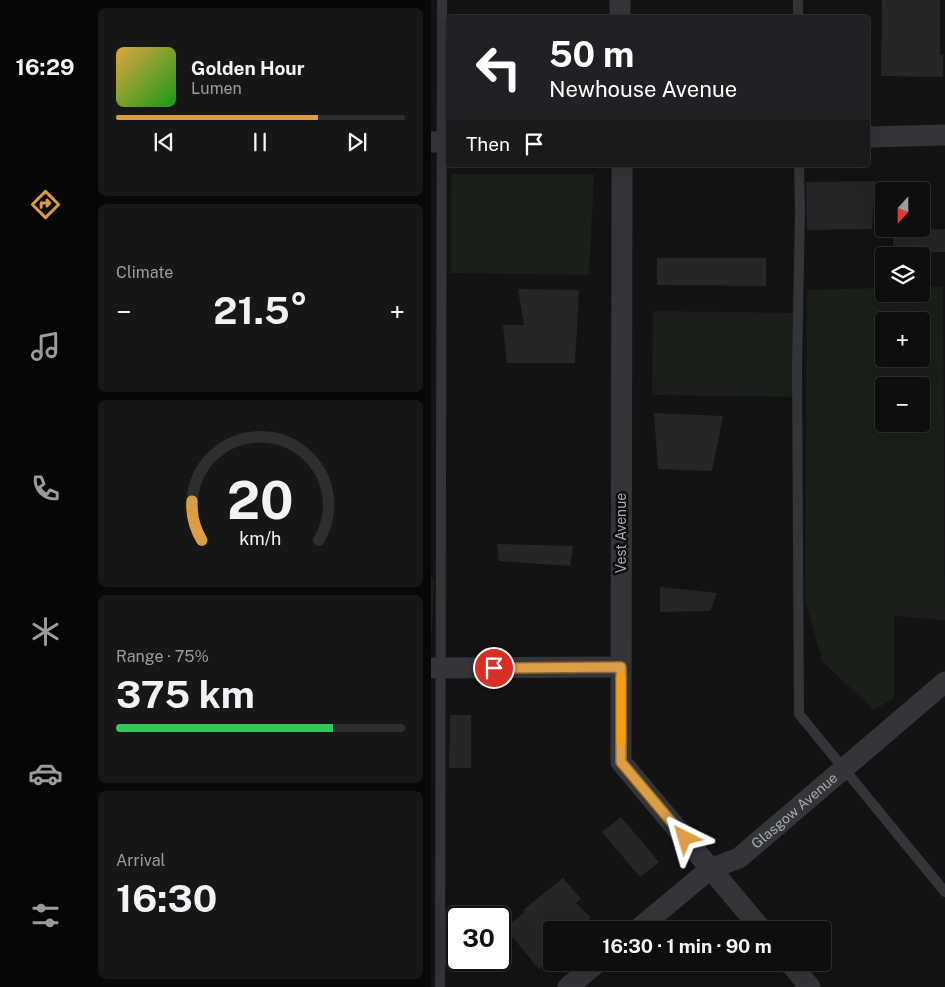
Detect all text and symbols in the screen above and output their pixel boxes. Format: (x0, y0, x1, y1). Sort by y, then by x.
text: 50 m (549, 34, 634, 75)
icon: left (466, 35, 531, 100)
text: 16:29 (16, 54, 74, 80)
text: Golden Hour (191, 57, 305, 79)
text: Newhouse Avenue (549, 76, 737, 102)
text: Lumen (191, 79, 242, 98)
icon: previous (150, 128, 178, 156)
icon: pause (246, 128, 274, 156)
icon: next (343, 128, 371, 156)
icon: arrive (520, 130, 548, 158)
text: Then (466, 133, 510, 155)
north arrow (875, 182, 930, 238)
map controls (875, 182, 930, 432)
icon: directions (28, 187, 63, 222)
button: layers (875, 247, 930, 302)
text: Climate (116, 263, 173, 282)
text: 21.5° (213, 288, 308, 333)
text: − (116, 295, 132, 328)
text: + (389, 295, 405, 328)
button: + (875, 312, 930, 367)
icon: music (28, 329, 63, 364)
button: − (875, 377, 930, 432)
text: 20 (227, 470, 294, 531)
icon: phone (28, 471, 63, 506)
street label: Vest Avenue (613, 493, 629, 573)
text: km/h (239, 528, 282, 549)
icon: climate (28, 614, 63, 649)
text: Range · 75% (116, 647, 209, 666)
pin (473, 647, 515, 689)
icon: arrive (480, 654, 508, 682)
text: 375 km (116, 672, 255, 717)
icon: car (28, 756, 63, 791)
street label: Glasgow Avenue (748, 770, 841, 852)
position arrow (658, 811, 710, 863)
text: Arrival (116, 851, 165, 870)
text: 16:30 (116, 876, 217, 921)
icon: filters (28, 898, 63, 933)
speed limit sign: 30 (446, 906, 511, 971)
text: 16:30 · 1 min · 90 m (602, 935, 772, 957)

